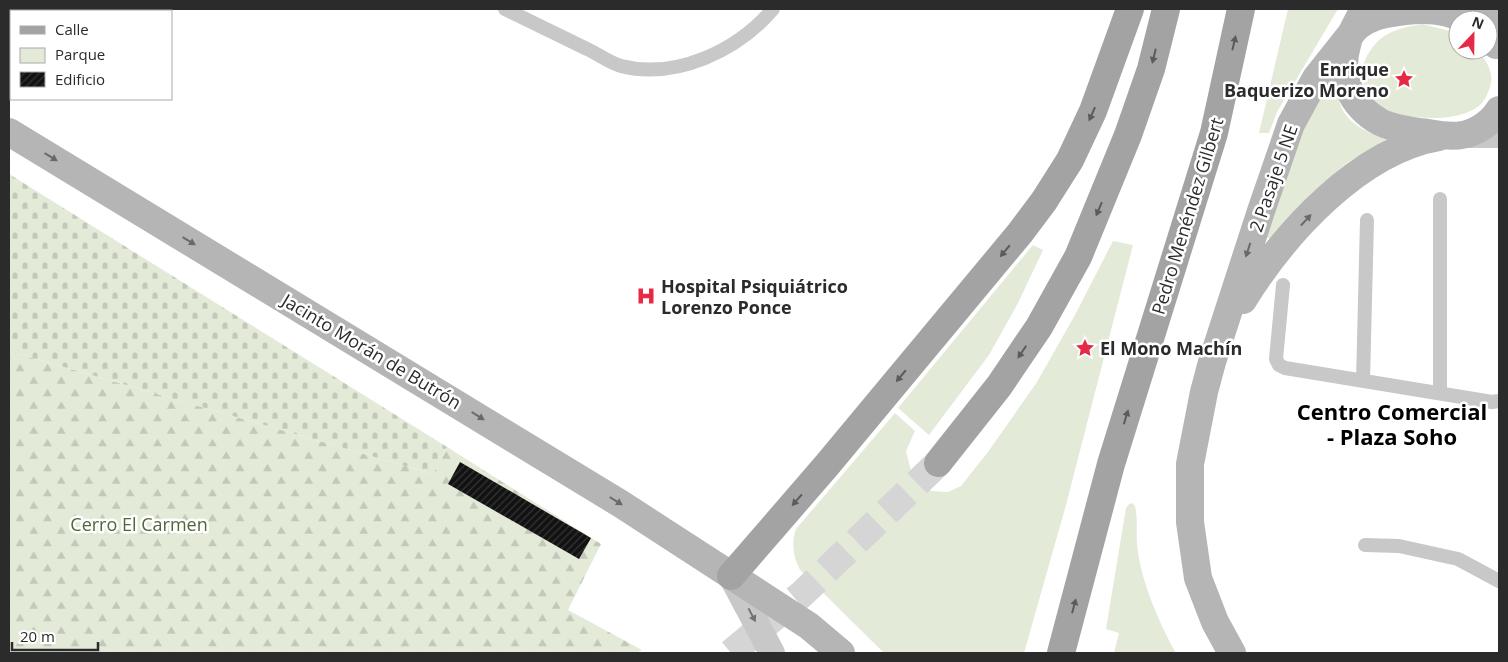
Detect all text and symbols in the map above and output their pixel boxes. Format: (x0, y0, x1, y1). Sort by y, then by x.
legend (10, 10, 172, 100)
north arrow (1448, 10, 1498, 60)
text: N (1469, 12, 1487, 33)
text: Calle (55, 19, 89, 39)
one-way arrow (1230, 35, 1238, 50)
text: Parque (55, 44, 105, 64)
one-way arrow (1150, 48, 1158, 63)
place label: Enrique Baquerizo Moreno (1224, 57, 1389, 102)
place icon: Enrique Baquerizo Moreno (1393, 68, 1415, 90)
text: Edificio (55, 69, 105, 89)
one-way arrow (1087, 107, 1095, 121)
street label: Pedro Menéndez Gilbert (1146, 115, 1228, 317)
street label: 2 Pasaje 5 NE (1243, 121, 1303, 235)
one-way arrow (44, 152, 57, 161)
one-way arrow (1095, 202, 1103, 216)
one-way arrow (1300, 214, 1312, 226)
one-way arrow (183, 236, 196, 245)
one-way arrow (1244, 242, 1252, 257)
one-way arrow (999, 244, 1010, 257)
place label: Hospital Psiquiátrico Lorenzo Ponce (661, 274, 848, 319)
hospital icon: Hospital Psiquiátrico Lorenzo Ponce (635, 285, 657, 307)
street label: Jacinto Morán de Butrón (276, 287, 466, 414)
place label: El Mono Machín (1100, 336, 1242, 360)
place icon: El Mono Machín (1074, 337, 1096, 359)
one-way arrow (1017, 345, 1027, 358)
one-way arrow (896, 370, 907, 382)
district label: Centro Comercial - Plaza Soho (1297, 396, 1487, 451)
one-way arrow (1122, 410, 1130, 425)
one-way arrow (471, 412, 484, 421)
one-way arrow (791, 494, 802, 507)
one-way arrow (610, 497, 623, 506)
park label: Cerro El Carmen (70, 512, 208, 536)
one-way arrow (1070, 599, 1078, 614)
one-way arrow (747, 608, 756, 621)
scale bar (12, 620, 99, 652)
text: 20 m (20, 626, 55, 646)

